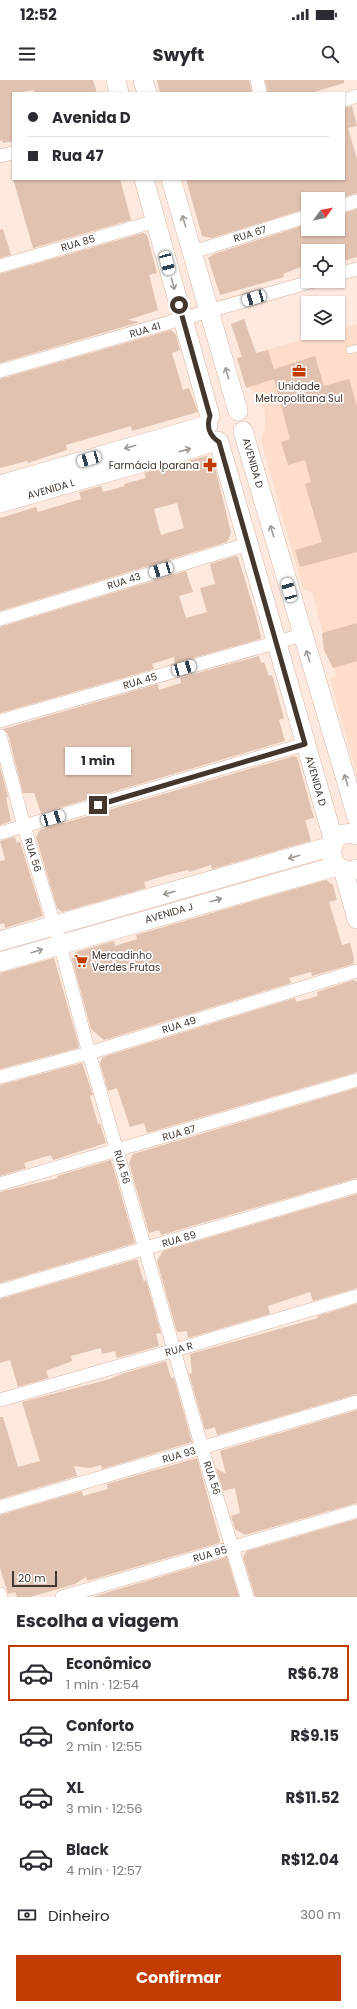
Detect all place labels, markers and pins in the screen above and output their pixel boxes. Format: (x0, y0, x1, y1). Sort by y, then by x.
office icon: Unidade Metropolitana Sul (291, 363, 307, 379)
place label: Unidade Metropolitana Sul (255, 379, 343, 406)
pharmacy icon: Farmácia Iparana (202, 457, 218, 473)
place label: Farmácia Iparana (109, 458, 199, 473)
place label: Mercadinho Verdes Frutas (92, 948, 160, 975)
supermarket icon: Mercadinho Verdes Frutas (73, 953, 89, 969)

